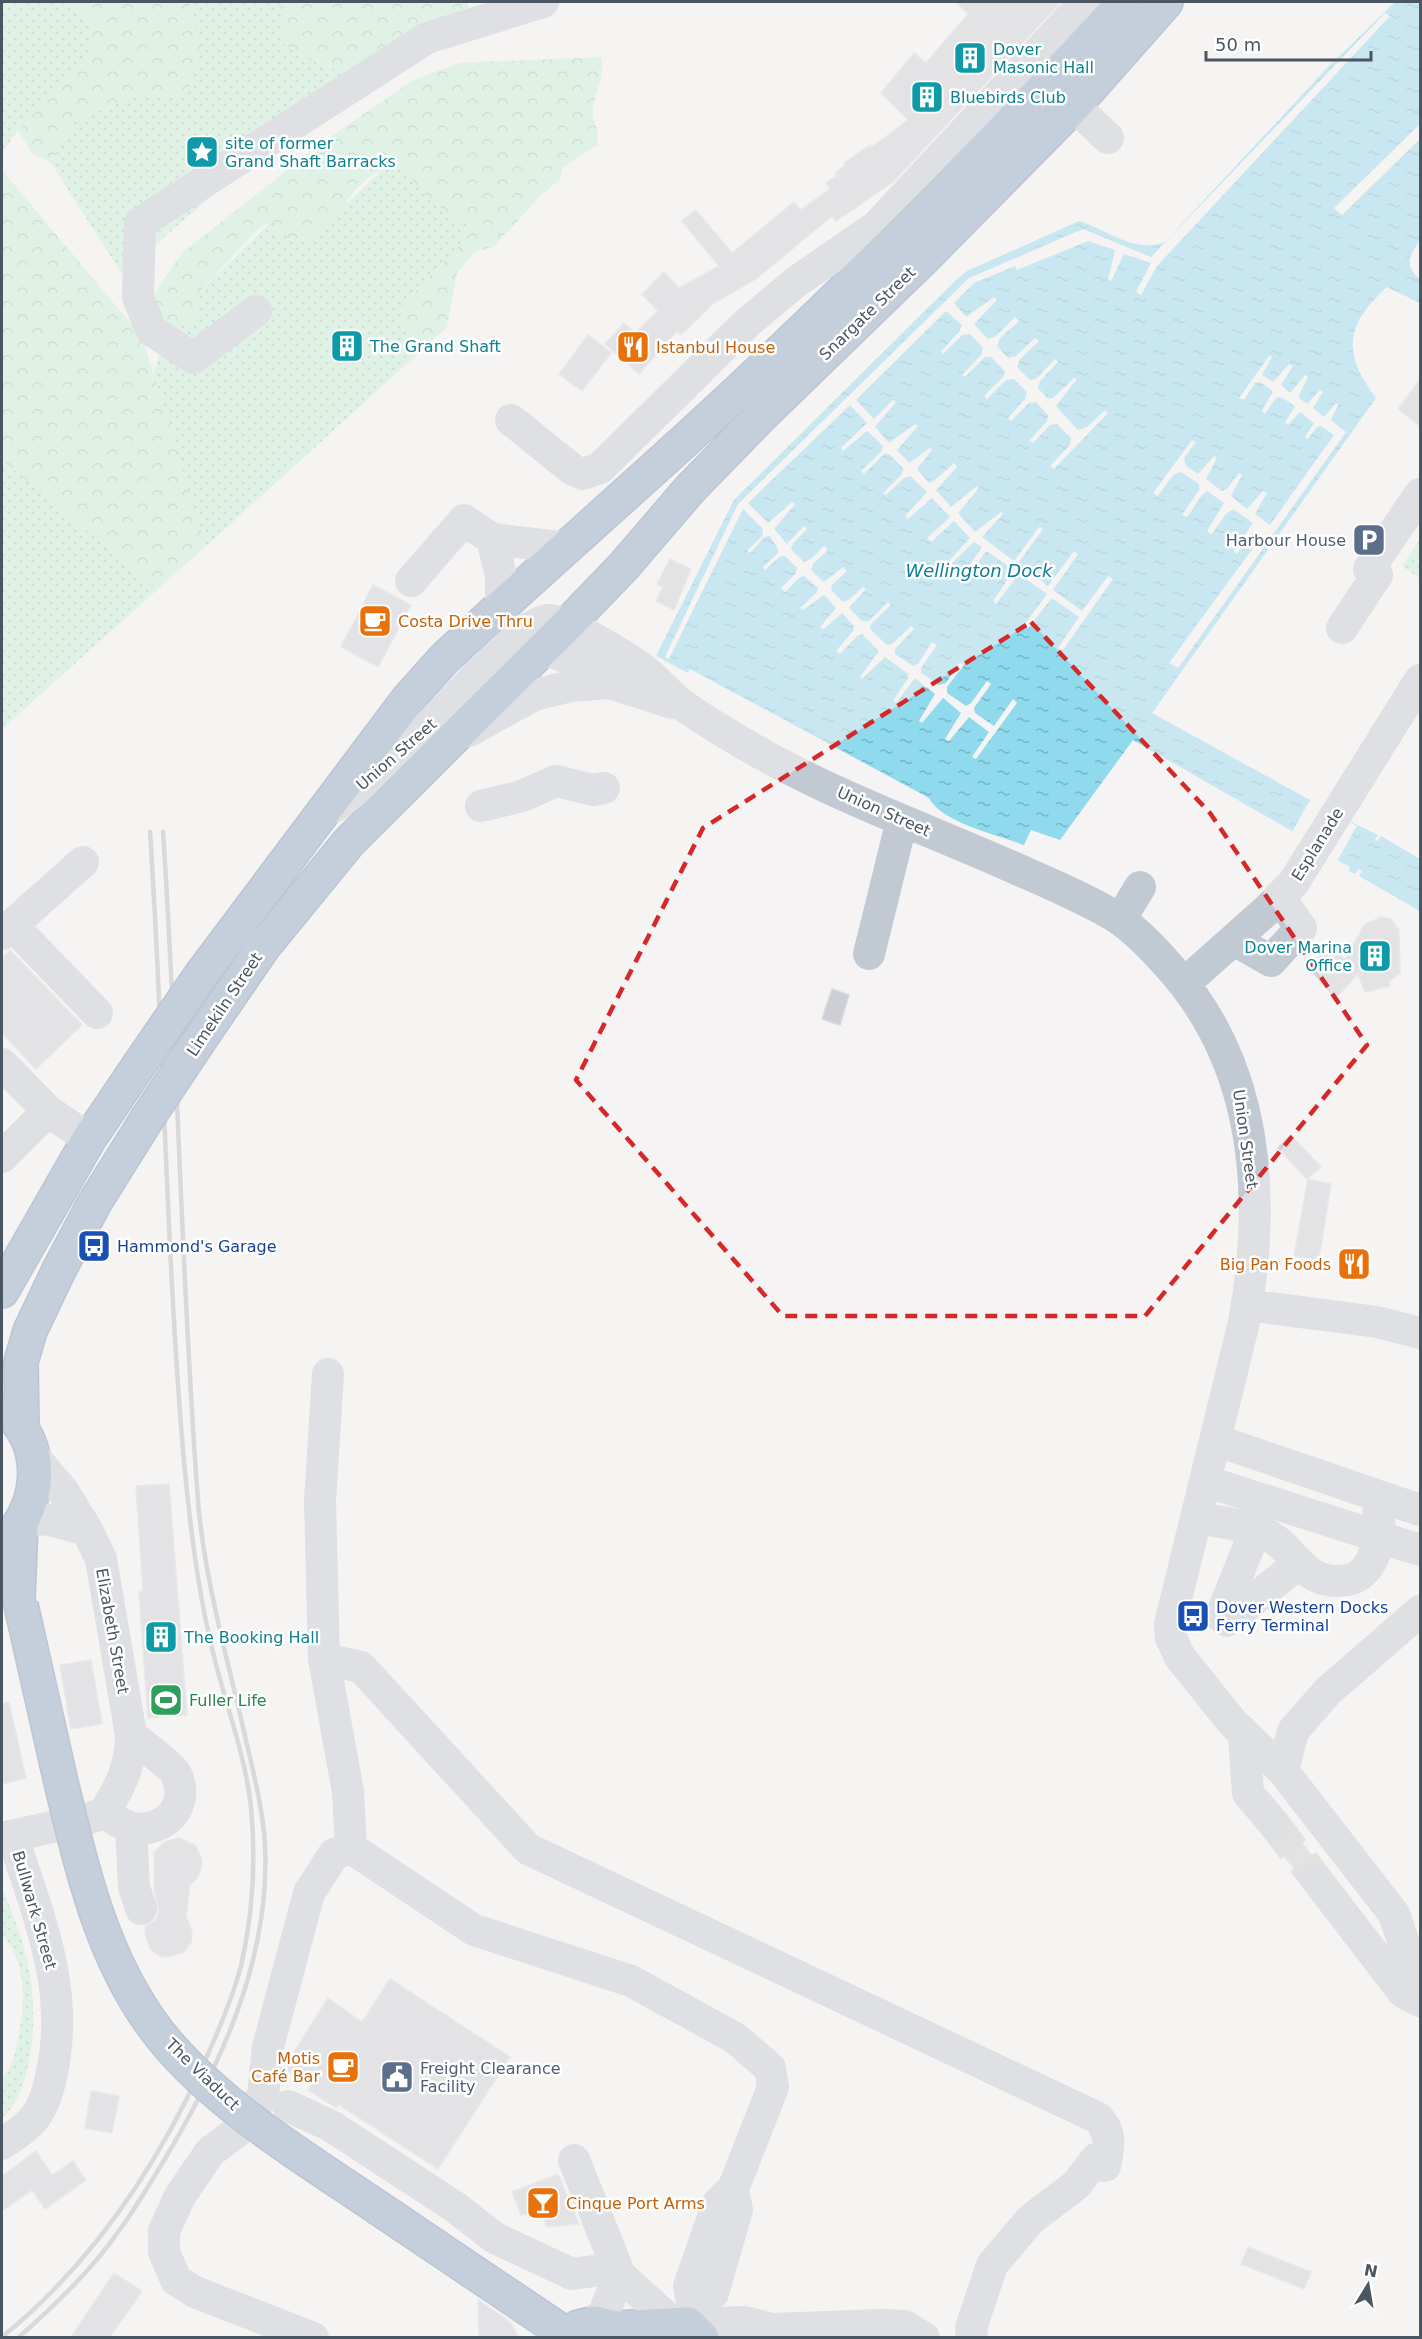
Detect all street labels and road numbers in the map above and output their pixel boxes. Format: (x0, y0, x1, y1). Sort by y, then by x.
street label: Snargate Street (815, 263, 919, 364)
street label: Union Street (352, 714, 440, 794)
street label: Union Street (834, 782, 933, 840)
street label: Esplanade (1287, 804, 1347, 884)
street label: Limekiln Street (183, 949, 266, 1060)
street label: Union Street (1229, 1088, 1262, 1190)
street label: Elizabeth Street (92, 1567, 133, 1695)
street label: Bullwark Street (9, 1849, 61, 1972)
street label: The Viaduct (161, 2034, 243, 2114)

